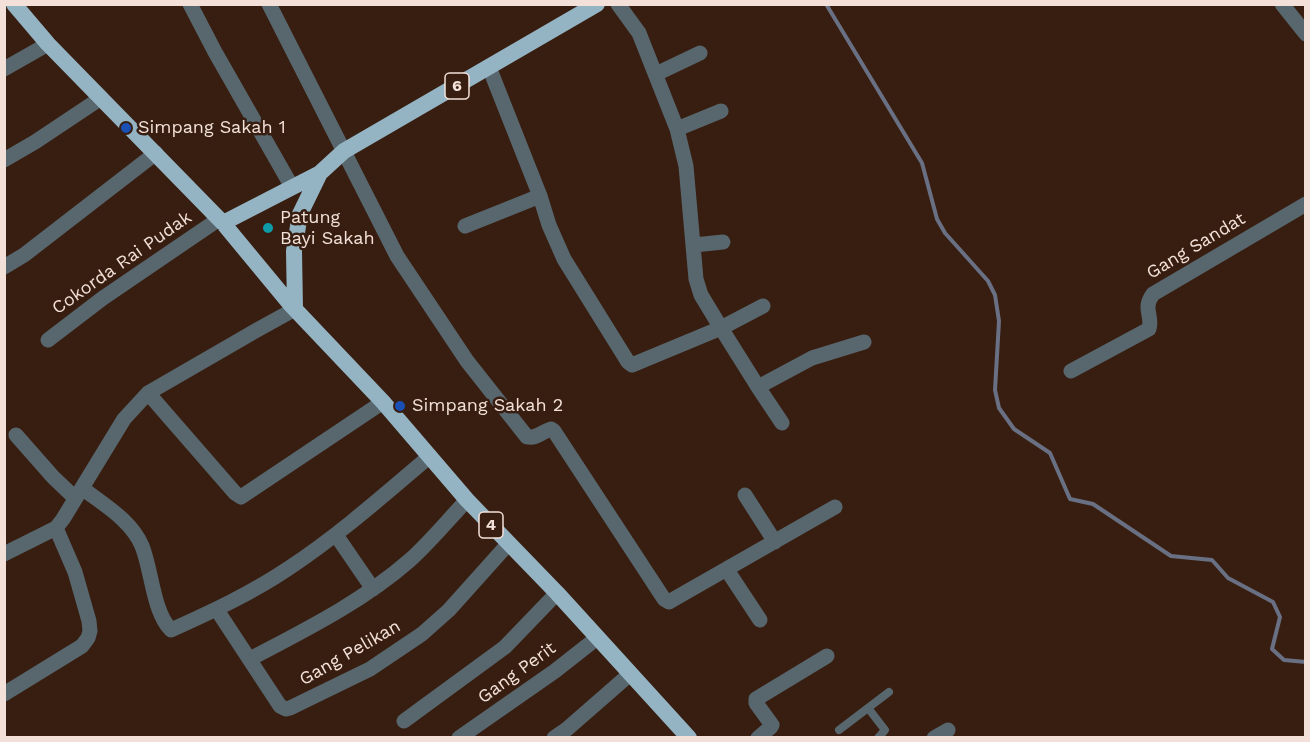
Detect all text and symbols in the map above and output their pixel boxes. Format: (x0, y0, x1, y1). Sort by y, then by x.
road number: 6 (445, 73, 469, 99)
place label: Simpang Sakah 1 (138, 117, 286, 139)
marker: Simpang Sakah 1 (119, 121, 133, 135)
street label: Cokorda Rai Pudak (48, 207, 196, 319)
place label: Patung Bayi Sakah (280, 207, 375, 250)
street label: Gang Sandat (1143, 208, 1249, 284)
marker: Patung Bayi Sakah (261, 221, 275, 235)
place label: Simpang Sakah 2 (412, 395, 563, 417)
marker: Simpang Sakah 2 (393, 399, 407, 413)
road number: 4 (479, 512, 503, 538)
street label: Gang Pelikan (296, 615, 404, 691)
street label: Gang Perit (474, 638, 560, 708)

